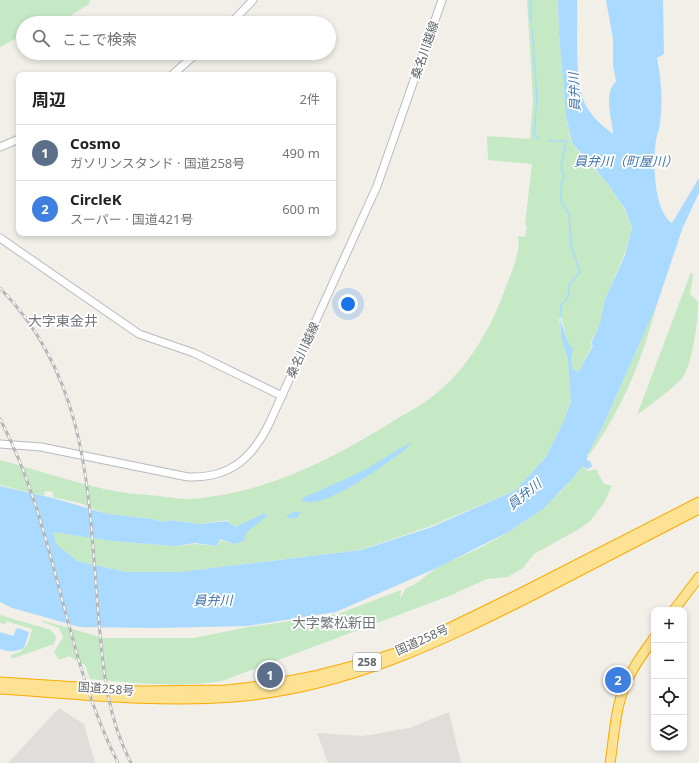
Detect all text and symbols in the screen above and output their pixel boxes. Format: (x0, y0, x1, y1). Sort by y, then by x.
search box (16, 16, 336, 60)
street label: 桑名川越線 (407, 19, 442, 81)
icon: search (30, 27, 52, 49)
text: ここで検索 (62, 29, 137, 49)
water label: 員弁川 (564, 70, 584, 112)
text: 周辺 (32, 88, 66, 111)
text: 2件 (300, 90, 320, 108)
text: Cosmo (70, 133, 121, 153)
text: 1 (41, 144, 49, 162)
text: 490 m (282, 144, 320, 162)
water label: 員弁川（町屋川） (574, 152, 678, 170)
text: ガソリンスタンド · 国道258号 (70, 154, 245, 172)
text: CircleK (70, 189, 122, 209)
text: 2 (41, 200, 49, 218)
text: 600 m (282, 200, 320, 218)
text: スーパー · 国道421号 (70, 210, 193, 228)
your location (338, 294, 358, 314)
district label: 大字東金井 (28, 311, 98, 330)
street label: 桑名川越線 (282, 319, 323, 381)
water label: 員弁川 (503, 473, 546, 513)
water label: 員弁川 (193, 591, 235, 609)
map controls (651, 607, 687, 751)
button: + (651, 607, 687, 643)
district label: 大字繁松新田 (292, 613, 376, 632)
street label: 国道258号 (392, 620, 451, 659)
button: − (651, 643, 687, 679)
road number: 258 (353, 653, 381, 671)
pin: 1 (257, 660, 283, 690)
pin: 2 (605, 665, 631, 695)
street label: 国道258号 (77, 678, 135, 699)
button: locate (651, 679, 687, 715)
button: layers (651, 715, 687, 751)

